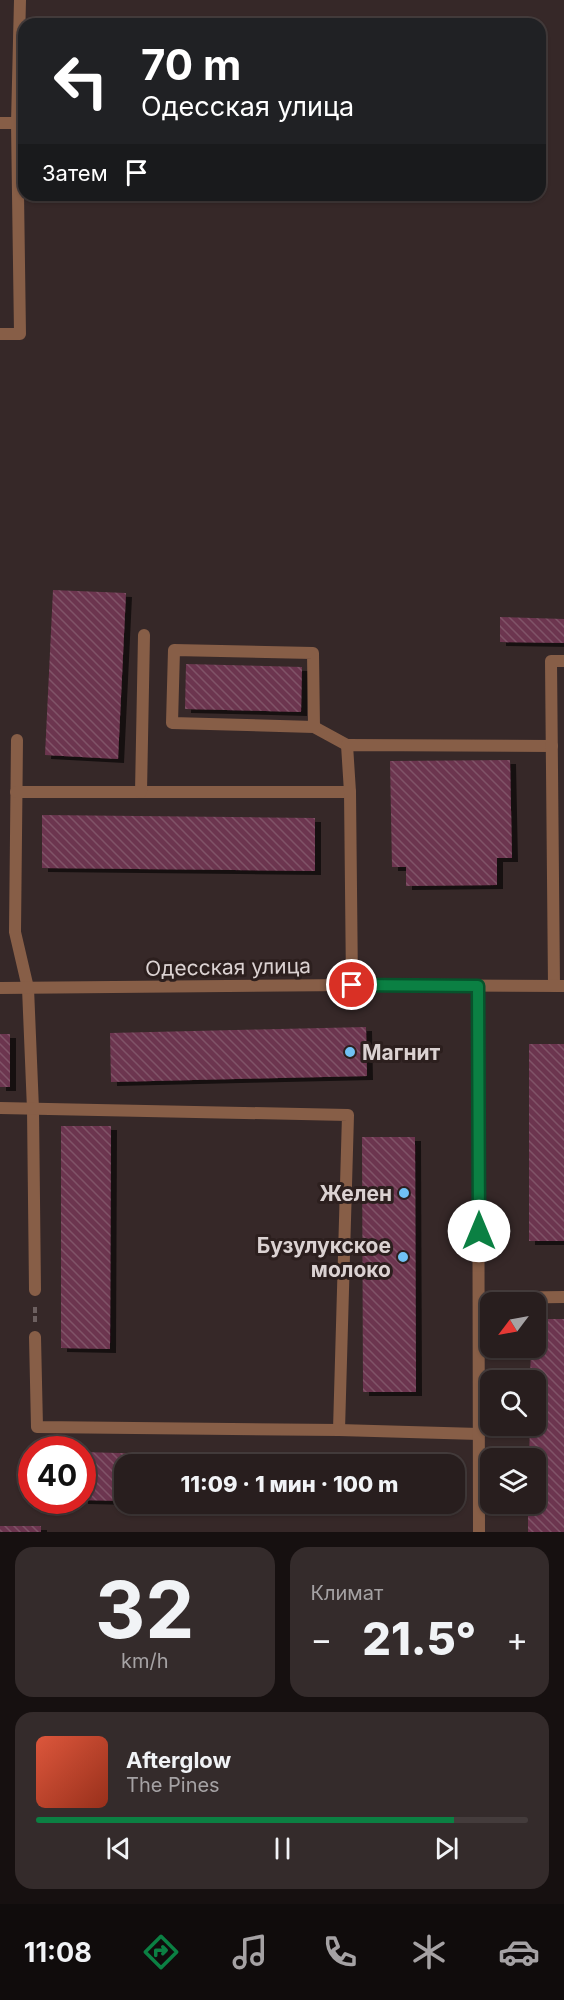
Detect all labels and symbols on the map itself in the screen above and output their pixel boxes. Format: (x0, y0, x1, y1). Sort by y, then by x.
street label: Одесская улица (145, 953, 311, 981)
pin (326, 959, 377, 1010)
place label: Магнит (362, 1040, 441, 1065)
marker: Магнит (343, 1045, 357, 1059)
place label: Желен (319, 1181, 392, 1206)
marker: Желен (397, 1186, 411, 1200)
position arrow (447, 1199, 511, 1263)
place label: Бузулукское молоко (257, 1233, 391, 1282)
marker: Бузулукское молоко (396, 1250, 410, 1264)
north arrow (480, 1292, 546, 1358)
speed limit sign: 40 (18, 1436, 96, 1514)

